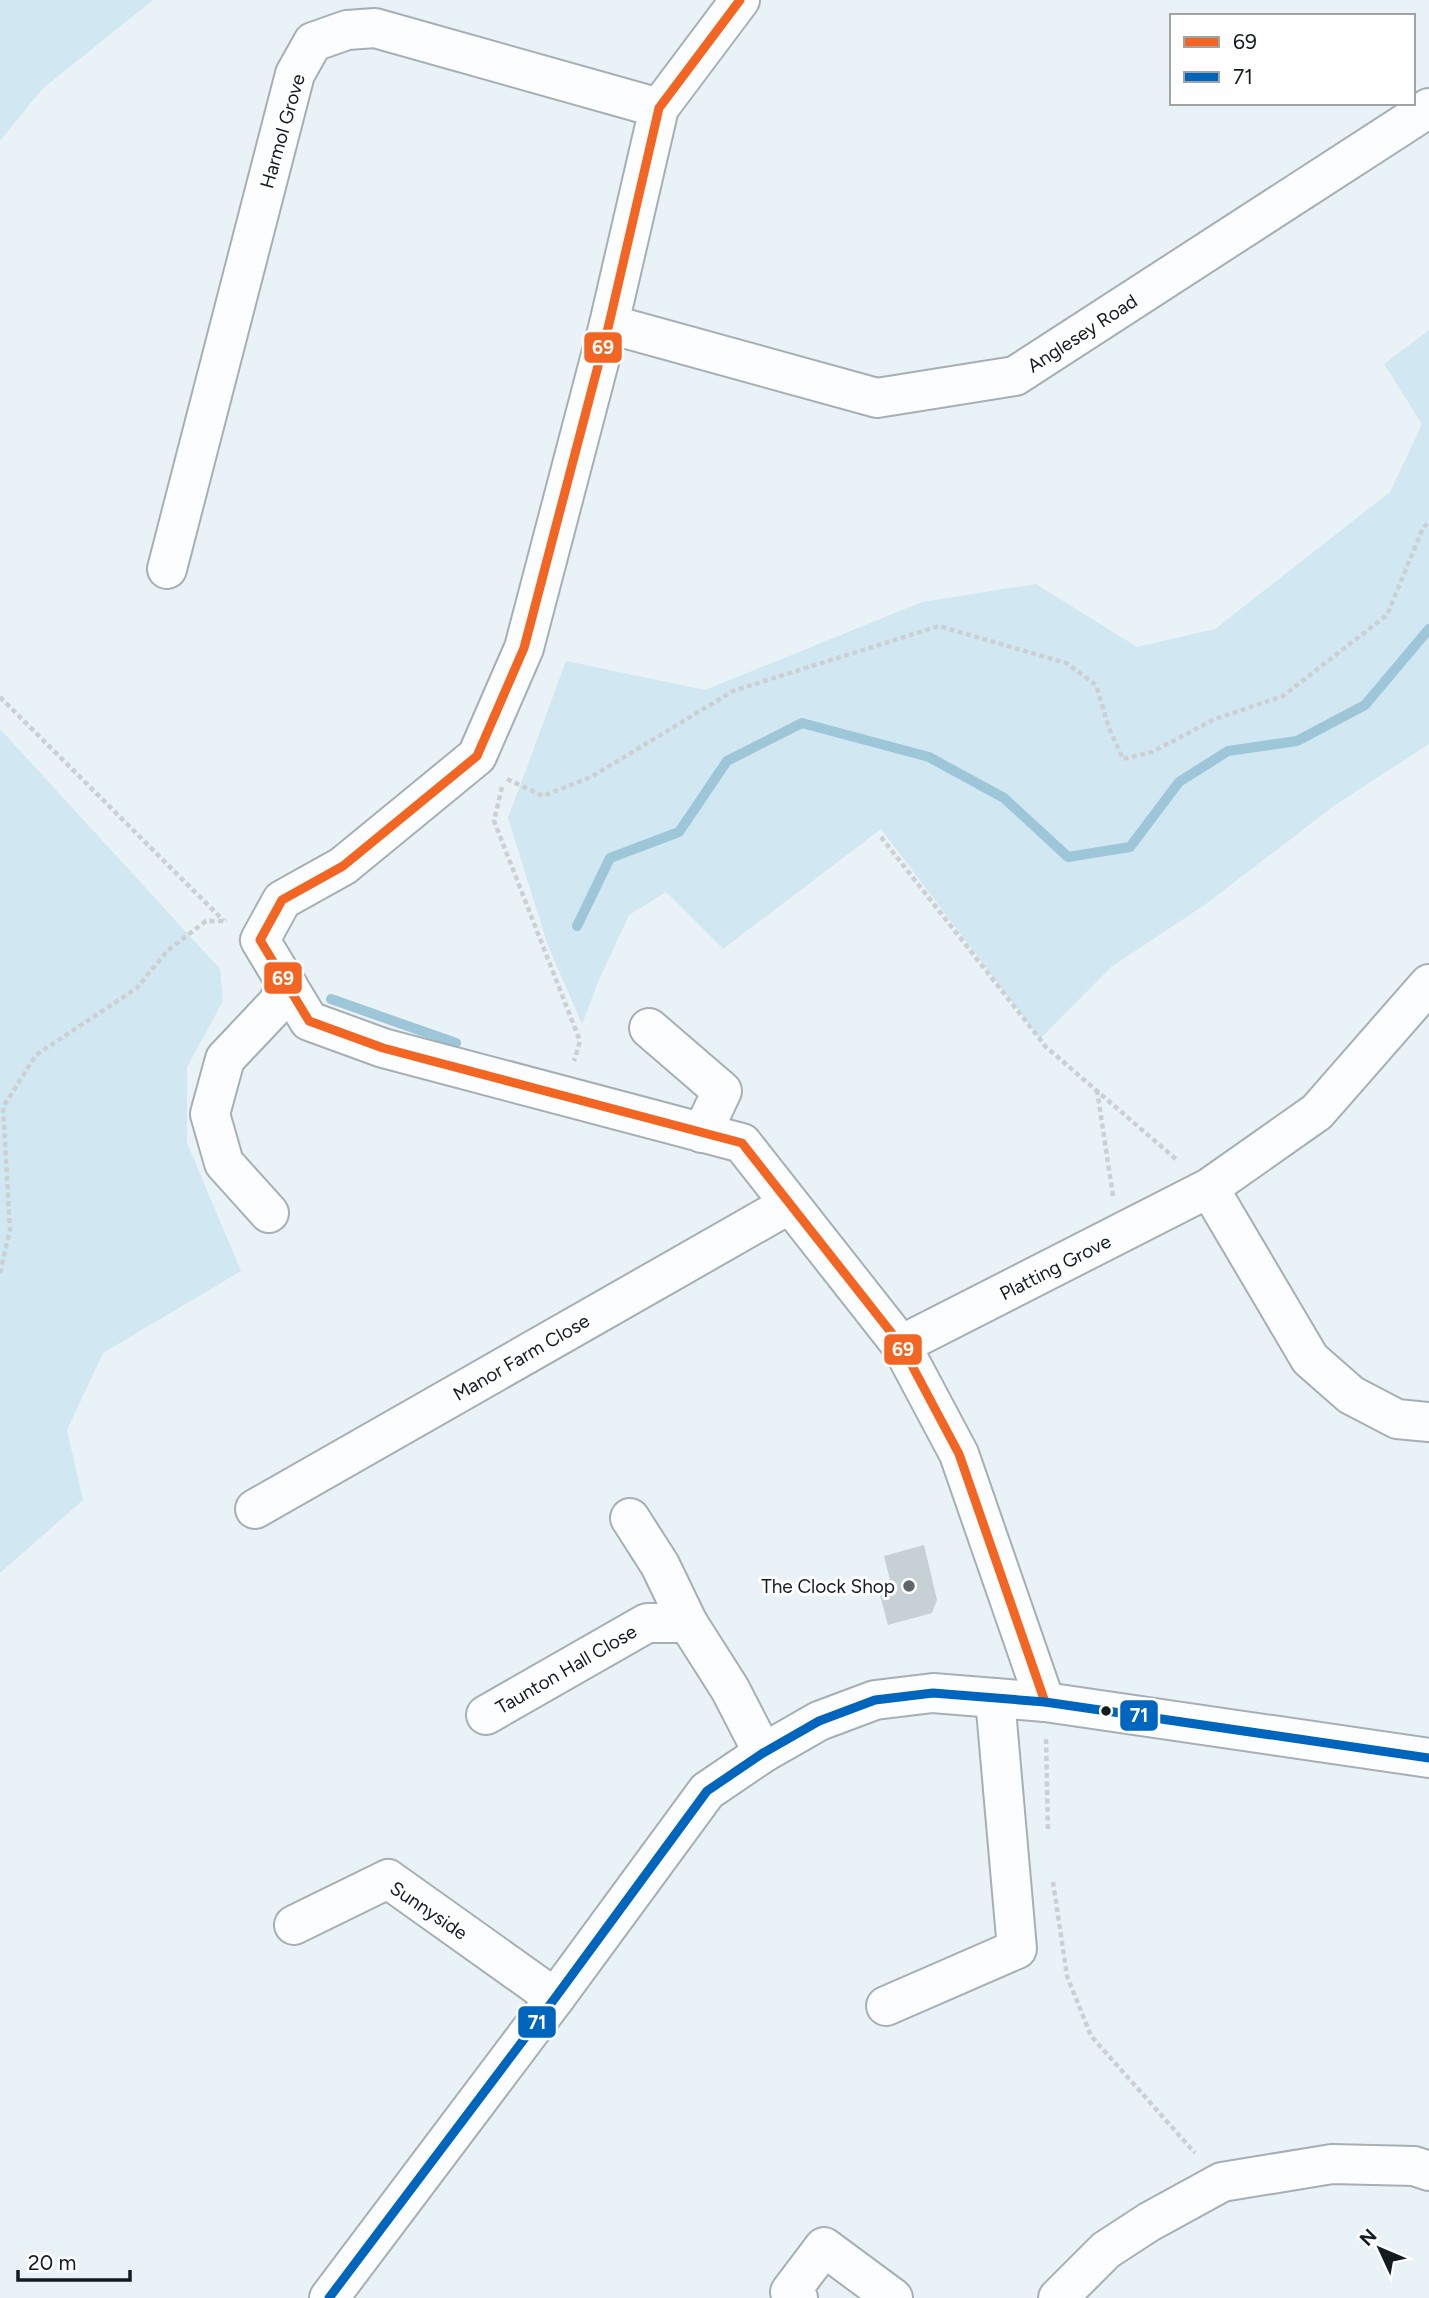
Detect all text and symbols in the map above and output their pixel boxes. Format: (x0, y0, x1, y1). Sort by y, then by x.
legend (1170, 14, 1415, 105)
text: 69 (1233, 29, 1257, 54)
text: 71 (1233, 64, 1253, 89)
street label: Harmol Grove (255, 71, 310, 191)
street label: Anglesey Road (1023, 289, 1142, 378)
line badge: 69 (583, 331, 623, 364)
text: 69 (592, 336, 614, 359)
line badge: 69 (263, 961, 303, 995)
text: 69 (272, 967, 294, 990)
street label: Platting Grove (996, 1230, 1115, 1305)
street label: Manor Farm Close (449, 1309, 594, 1406)
line badge: 69 (883, 1333, 923, 1366)
text: 69 (892, 1338, 914, 1361)
place label: The Clock Shop (761, 1575, 895, 1598)
marker: The Clock Shop (901, 1578, 917, 1594)
street label: Taunton Hall Close (492, 1620, 641, 1719)
line badge: 71 (1119, 1699, 1159, 1732)
unlabelled marker (1099, 1704, 1113, 1718)
text: 71 (1130, 1704, 1148, 1727)
street label: Sunnyside (386, 1876, 472, 1945)
line badge: 71 (517, 2005, 557, 2039)
text: 71 (528, 2011, 546, 2034)
north arrow (1345, 2214, 1415, 2284)
text: N (1355, 2224, 1382, 2251)
scale bar (18, 2238, 130, 2282)
text: 20 m (28, 2250, 76, 2275)

